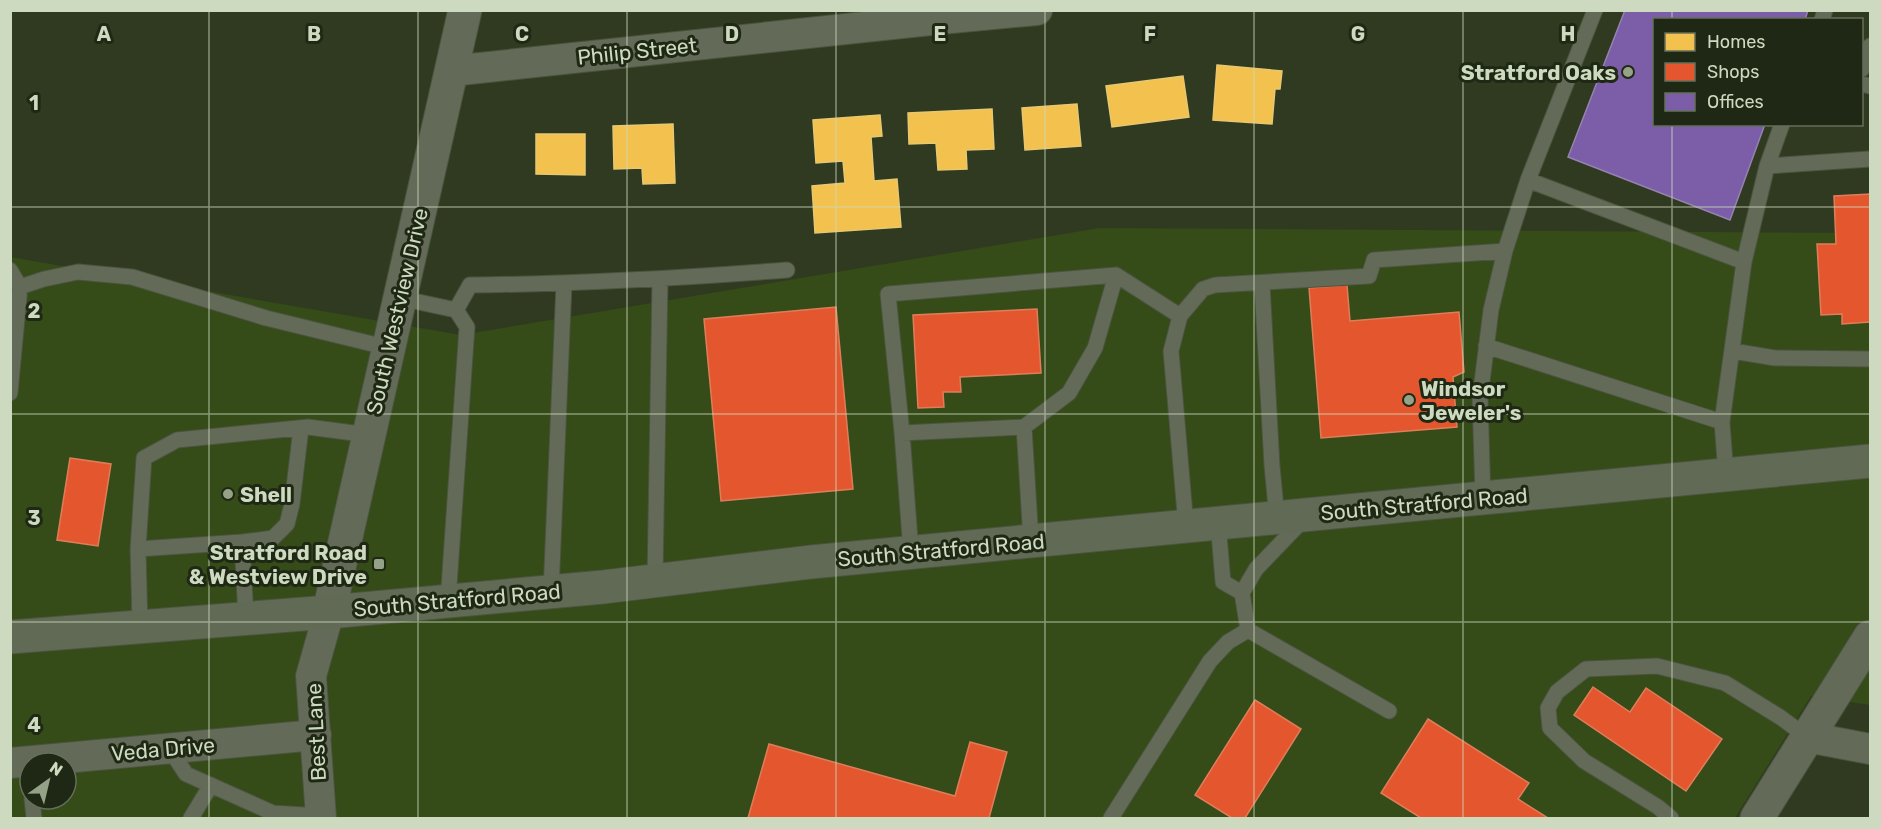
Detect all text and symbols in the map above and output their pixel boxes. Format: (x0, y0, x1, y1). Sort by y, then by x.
legend (1653, 18, 1863, 126)
text: A (97, 22, 112, 46)
text: B (307, 22, 321, 46)
text: C (515, 22, 529, 46)
text: D (725, 22, 739, 46)
text: E (934, 22, 946, 46)
text: F (1144, 22, 1156, 46)
text: G (1351, 22, 1365, 46)
text: H (1561, 22, 1575, 46)
text: Homes (1707, 31, 1765, 53)
street label: Philip Street (576, 32, 698, 70)
place label: Stratford Oaks (1461, 60, 1616, 85)
text: Shops (1707, 61, 1759, 83)
marker: Stratford Oaks (1621, 65, 1635, 79)
text: 1 (29, 91, 39, 115)
text: Offices (1707, 91, 1764, 113)
street label: South Westview Drive (361, 205, 433, 417)
text: 2 (28, 299, 41, 323)
place label: Windsor Jeweler's (1421, 376, 1521, 425)
marker: Windsor Jeweler's (1402, 393, 1416, 407)
place label: Shell (240, 482, 292, 507)
street label: South Stratford Road (1319, 482, 1529, 526)
marker: Shell (221, 487, 235, 501)
text: 3 (27, 506, 41, 530)
street label: South Stratford Road (836, 528, 1046, 572)
place label: Stratford Road & Westview Drive (189, 540, 367, 589)
marker: Stratford Road & Westview Drive (372, 557, 386, 571)
street label: South Stratford Road (352, 578, 562, 622)
street label: Best Lane (301, 683, 331, 781)
text: 4 (27, 713, 41, 737)
street label: Veda Drive (110, 732, 216, 766)
north arrow (18, 751, 78, 811)
text: N (46, 758, 66, 780)

